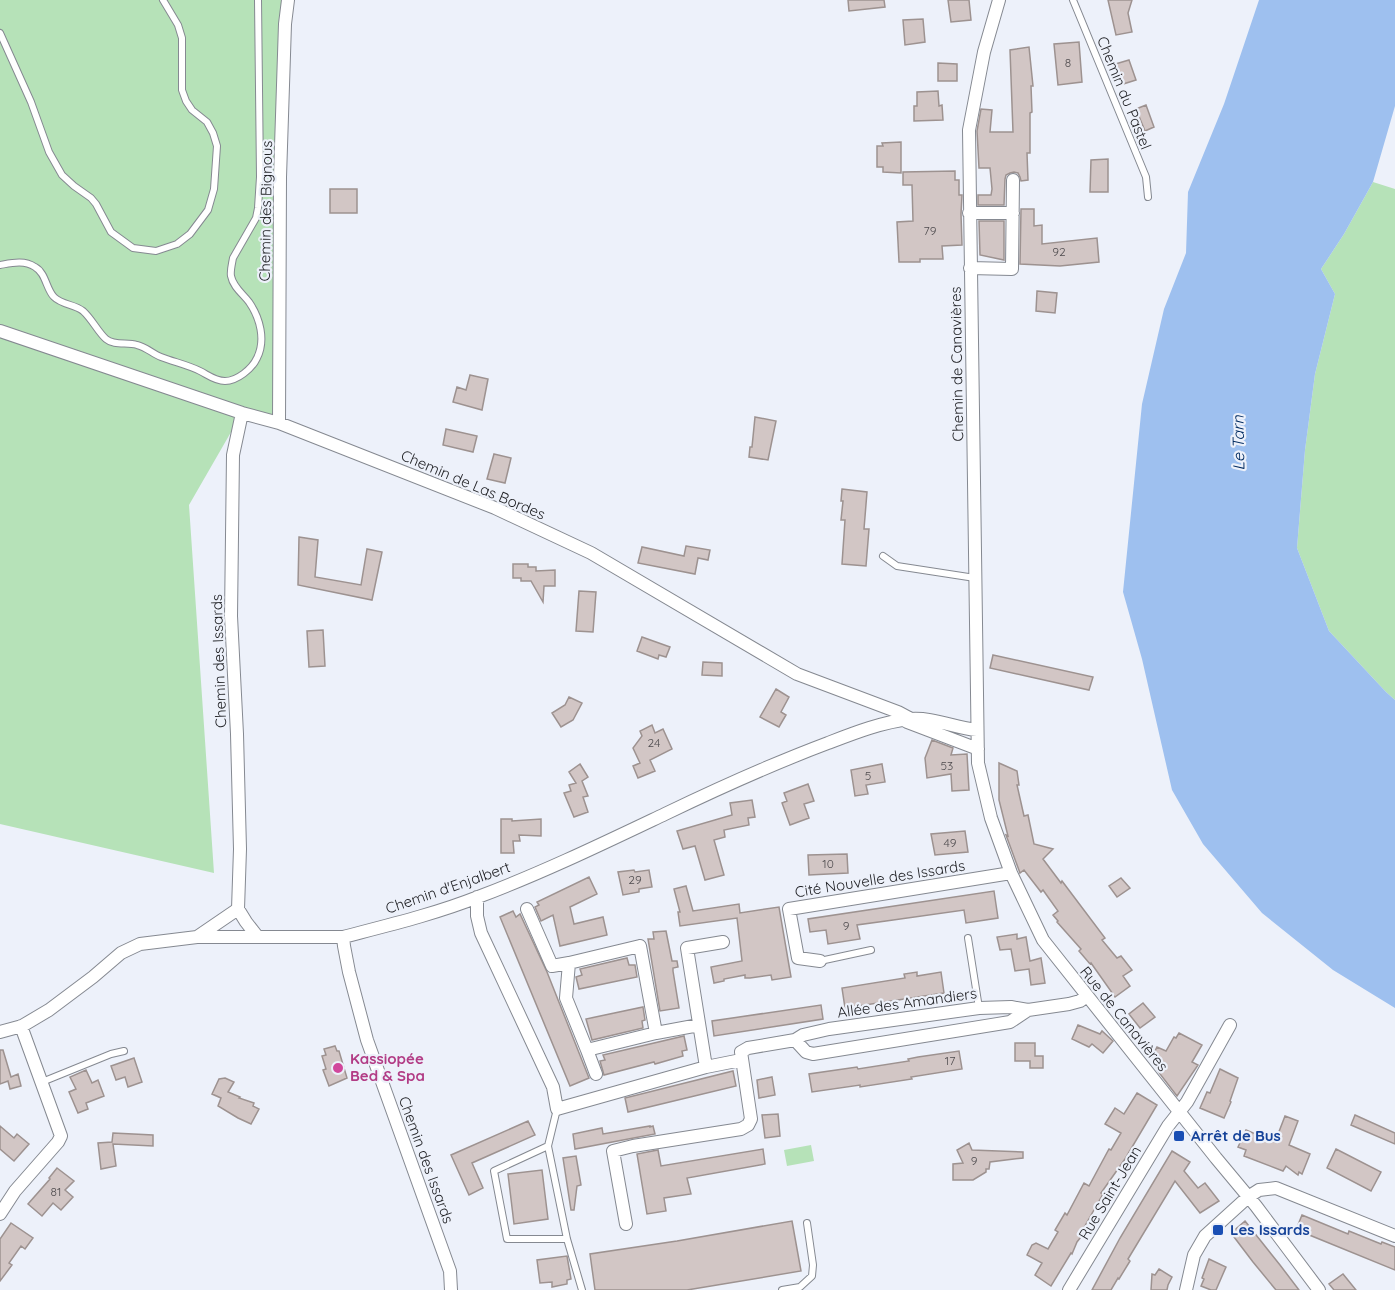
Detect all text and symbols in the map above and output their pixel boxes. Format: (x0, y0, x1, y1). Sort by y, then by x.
street label: Chemin du Pastel (1093, 33, 1156, 152)
house number: 8 (1065, 55, 1071, 70)
street label: Chemin des Bignous (255, 140, 276, 282)
house number: 79 (924, 223, 937, 238)
house number: 92 (1052, 244, 1066, 259)
street label: Chemin de Canavières (946, 286, 967, 442)
water label: Le Tarn (1228, 415, 1248, 471)
street label: Chemin de Las Bordes (398, 445, 548, 524)
street label: Chemin des Issards (207, 594, 230, 728)
house number: 24 (648, 735, 660, 750)
house number: 53 (941, 758, 953, 773)
house number: 5 (865, 768, 871, 783)
house number: 49 (944, 835, 957, 850)
street label: Cité Nouvelle des Issards (793, 856, 966, 901)
house number: 10 (822, 856, 834, 871)
street label: Chemin d'Enjalbert (383, 857, 513, 918)
house number: 29 (628, 872, 642, 887)
house number: 9 (843, 918, 850, 933)
street label: Rue de Canavières (1076, 962, 1173, 1075)
street label: Allée des Amandiers (836, 983, 978, 1022)
place label: Kassiopée Bed & Spa (350, 1049, 425, 1085)
house number: 17 (945, 1053, 955, 1068)
marker: Kassiopée Bed & Spa (331, 1061, 345, 1075)
street label: Chemin des Issards (395, 1094, 458, 1226)
place label: Arrêt de Bus (1191, 1126, 1281, 1145)
marker: Arrêt de Bus (1172, 1129, 1186, 1143)
street label: Rue Saint-Jean (1074, 1142, 1145, 1243)
house number: 9 (971, 1153, 978, 1168)
house number: 81 (51, 1184, 61, 1199)
place label: Les Issards (1230, 1220, 1310, 1239)
marker: Les Issards (1211, 1223, 1225, 1237)

